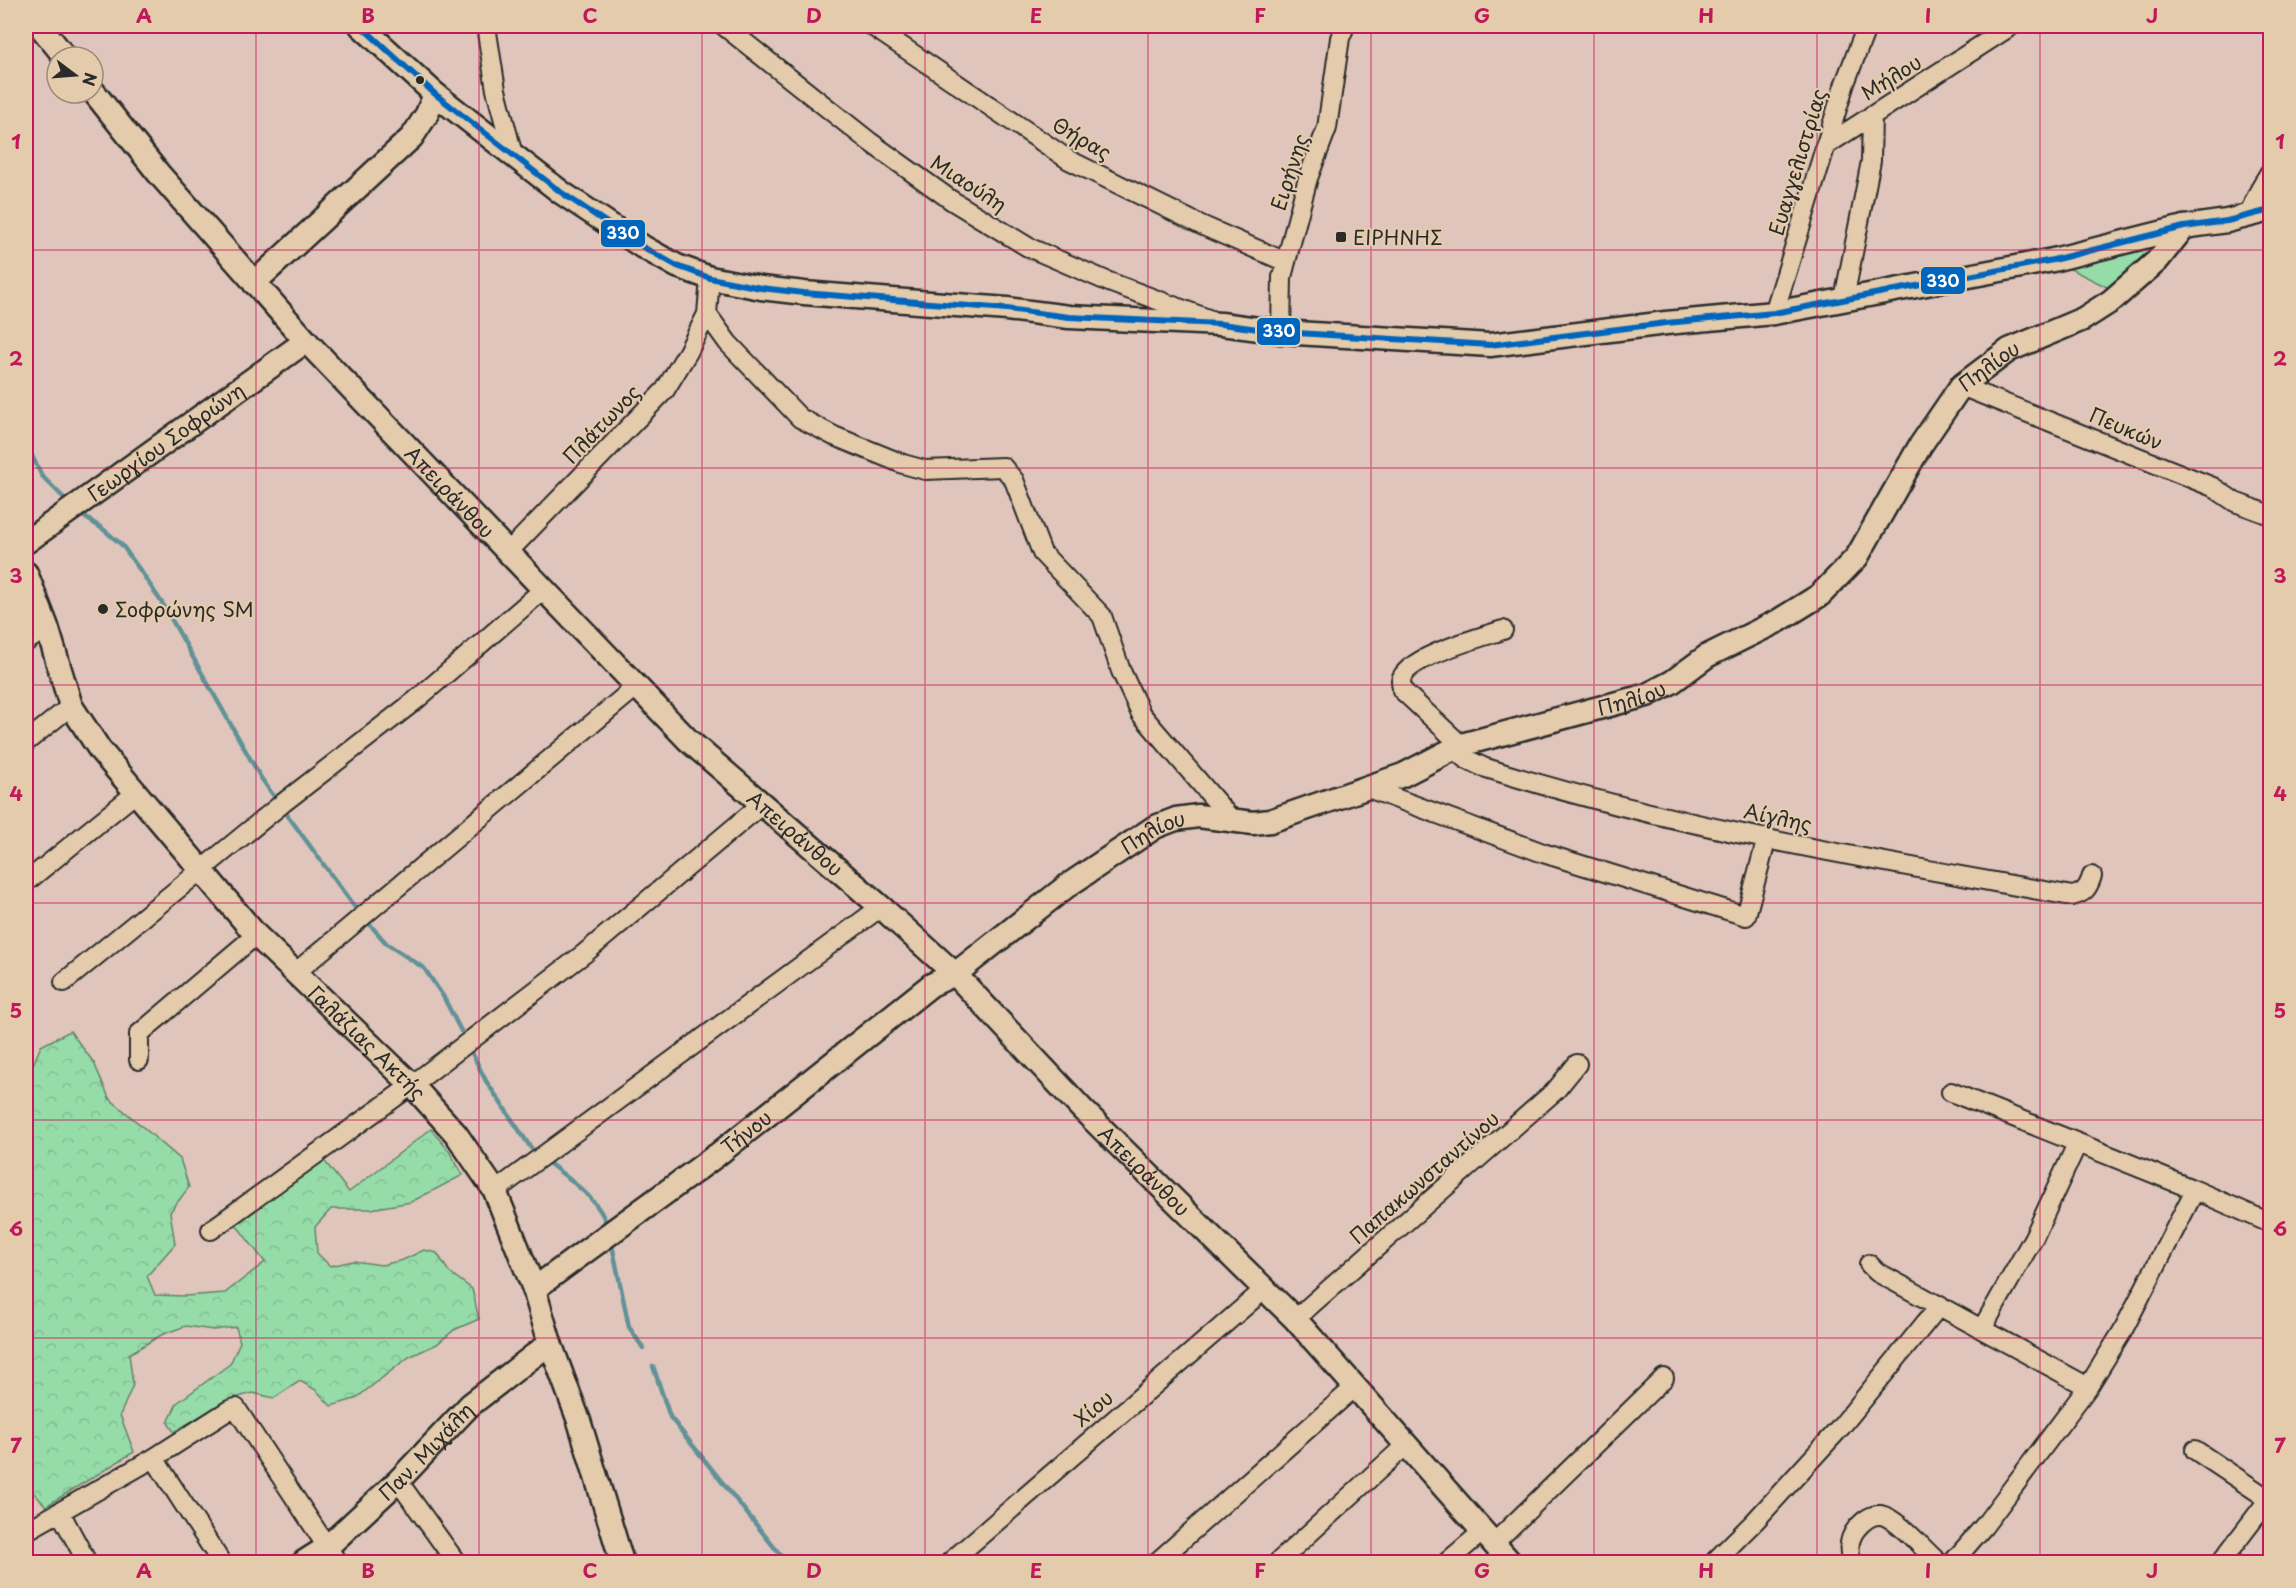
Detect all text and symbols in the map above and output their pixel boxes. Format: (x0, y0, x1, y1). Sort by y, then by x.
text: A (136, 0, 152, 30)
text: B (361, 0, 375, 30)
text: C (582, 0, 598, 30)
text: D (806, 0, 822, 30)
text: E (1030, 0, 1042, 30)
text: F (1254, 0, 1266, 30)
text: G (1474, 0, 1490, 30)
text: H (1698, 0, 1714, 30)
text: I (1925, 0, 1931, 30)
text: J (2146, 0, 2158, 30)
north arrow (45, 45, 105, 105)
street label: Μήλου (1855, 47, 1927, 107)
text: N (77, 70, 104, 89)
unlabelled marker (414, 74, 426, 86)
street label: Ευαγγελιστρίας (1760, 85, 1834, 239)
street label: Θήρας (1047, 109, 1117, 167)
text: 1 (11, 126, 21, 156)
text: 1 (2275, 126, 2285, 156)
street label: Ειρήνης (1263, 130, 1315, 214)
street label: Μιαούλη (925, 147, 1013, 219)
line badge: 330 (600, 219, 646, 248)
text: 330 (607, 220, 640, 244)
place label: ΕΙΡΗΝΗΣ (1353, 222, 1443, 252)
marker: ΕΙΡΗΝΗΣ (1334, 230, 1348, 244)
line badge: 330 (1920, 266, 1966, 295)
text: 330 (1927, 268, 1960, 292)
line badge: 330 (1256, 317, 1301, 346)
text: 330 (1263, 318, 1296, 342)
street label: Πηλίου (1952, 332, 2024, 398)
text: 2 (9, 343, 23, 373)
text: 2 (2273, 343, 2287, 373)
street label: Γεωργίου Σοφρώνη (81, 375, 250, 508)
street label: Πλάτωνος (555, 377, 647, 471)
street label: Πευκών (2084, 399, 2168, 457)
street label: Απειράνθου (398, 439, 502, 545)
text: 3 (9, 560, 23, 590)
text: 3 (2273, 560, 2287, 590)
place label: Σοφρώνης SM (115, 594, 254, 624)
marker: Σοφρώνης SM (96, 602, 110, 616)
street label: Πηλίου (1594, 673, 1671, 723)
text: 4 (9, 778, 23, 808)
text: 4 (2273, 778, 2287, 808)
street label: Απειράνθου (741, 783, 850, 883)
street label: Αίγλης (1741, 795, 1815, 839)
street label: Πηλίου (1114, 803, 1187, 861)
street label: Γαλάζιας Ακτής (302, 978, 433, 1106)
text: 5 (10, 995, 22, 1025)
text: 5 (2274, 995, 2286, 1025)
street label: Τήνου (714, 1102, 778, 1161)
street label: Παπακωνσταντίνου (1343, 1103, 1505, 1251)
street label: Απειράνθου (1092, 1118, 1197, 1223)
text: 6 (9, 1213, 23, 1243)
text: 6 (2273, 1213, 2287, 1243)
street label: Χίου (1067, 1383, 1119, 1433)
street label: Παν. Μιχάλη (371, 1395, 480, 1507)
text: 7 (10, 1430, 22, 1460)
text: 7 (2274, 1430, 2286, 1460)
text: A (136, 1555, 152, 1585)
text: B (361, 1555, 375, 1585)
text: C (582, 1555, 598, 1585)
text: D (806, 1555, 822, 1585)
text: E (1030, 1555, 1042, 1585)
text: F (1254, 1555, 1266, 1585)
text: G (1474, 1555, 1490, 1585)
text: H (1698, 1555, 1714, 1585)
text: I (1925, 1555, 1931, 1585)
text: J (2146, 1555, 2158, 1585)

